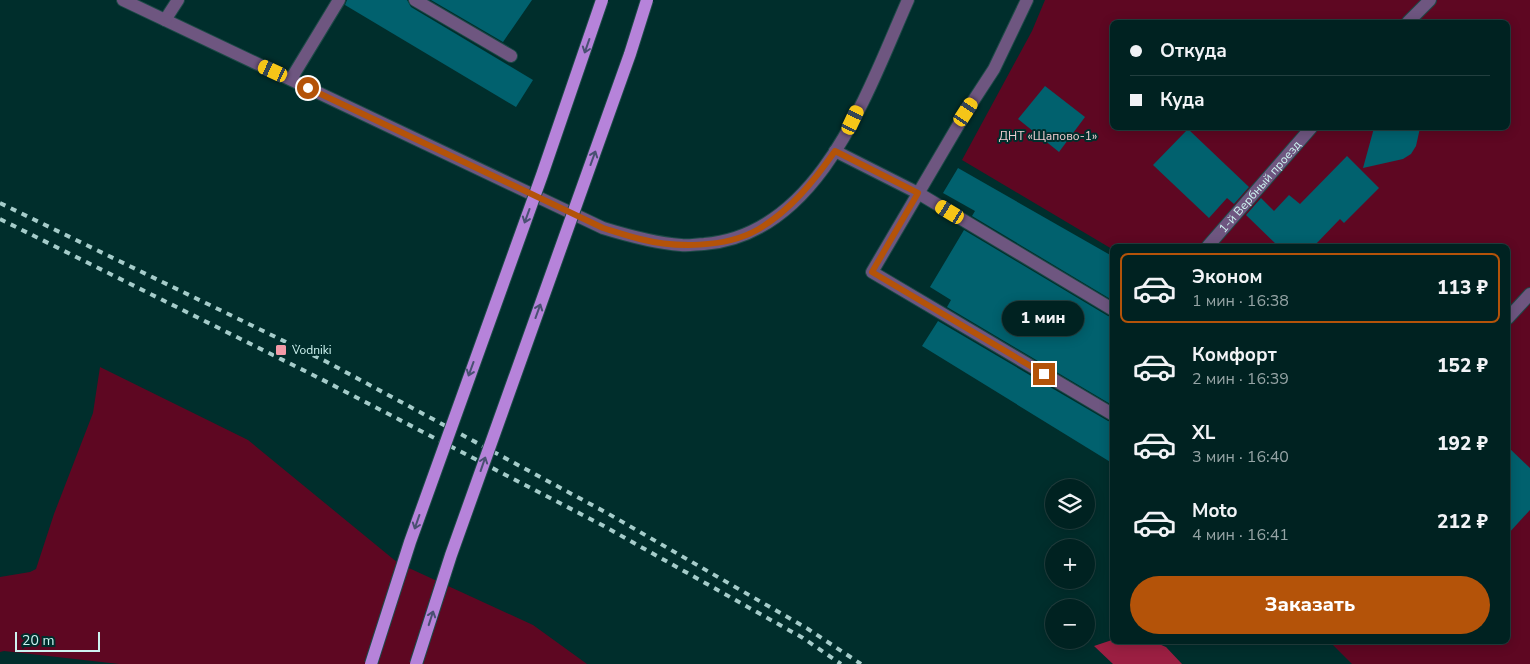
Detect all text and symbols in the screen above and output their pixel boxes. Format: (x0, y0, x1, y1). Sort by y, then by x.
one-way arrow (582, 38, 591, 54)
text: Откуда (1160, 38, 1227, 64)
car (256, 58, 289, 84)
route start (297, 77, 319, 99)
text: Куда (1160, 87, 1205, 113)
car (951, 95, 980, 129)
car (839, 103, 866, 137)
park label: ДНТ «Щапово-1» (999, 128, 1097, 144)
street label: 1-й Вербный проезд (1215, 137, 1305, 236)
one-way arrow (589, 151, 598, 166)
car (933, 198, 966, 226)
one-way arrow (522, 208, 531, 223)
text: Эконом (1192, 264, 1263, 290)
icon: car (1132, 266, 1177, 311)
text: 113 ₽ (1437, 275, 1488, 301)
text: 1 мин · 16:38 (1192, 290, 1289, 312)
callout: 1 мин (1003, 302, 1085, 336)
one-way arrow (534, 303, 543, 319)
text: 1 мин (1020, 307, 1066, 329)
place label: Vodniki (291, 342, 332, 358)
text: Комфорт (1192, 342, 1277, 368)
marker: Vodniki (274, 343, 288, 357)
icon: car (1132, 344, 1177, 389)
text: 152 ₽ (1437, 353, 1488, 379)
one-way arrow (466, 361, 475, 376)
route end (1033, 363, 1055, 385)
text: 2 мин · 16:39 (1192, 368, 1289, 390)
text: XL (1192, 420, 1215, 446)
icon: car (1132, 422, 1177, 467)
text: 192 ₽ (1437, 431, 1488, 457)
text: 3 мин · 16:40 (1192, 446, 1289, 468)
one-way arrow (479, 456, 488, 472)
map controls (1045, 479, 1095, 649)
button: layers (1045, 479, 1095, 529)
text: Moto (1192, 498, 1238, 524)
icon: car (1132, 500, 1177, 545)
text: 212 ₽ (1437, 509, 1488, 535)
one-way arrow (412, 514, 421, 529)
text: 4 мин · 16:41 (1192, 524, 1289, 546)
button: + (1045, 539, 1095, 589)
button: Заказать (1130, 576, 1490, 634)
button: − (1045, 599, 1095, 649)
one-way arrow (426, 610, 436, 626)
scale bar (15, 629, 100, 652)
text: 20 m (22, 631, 54, 650)

